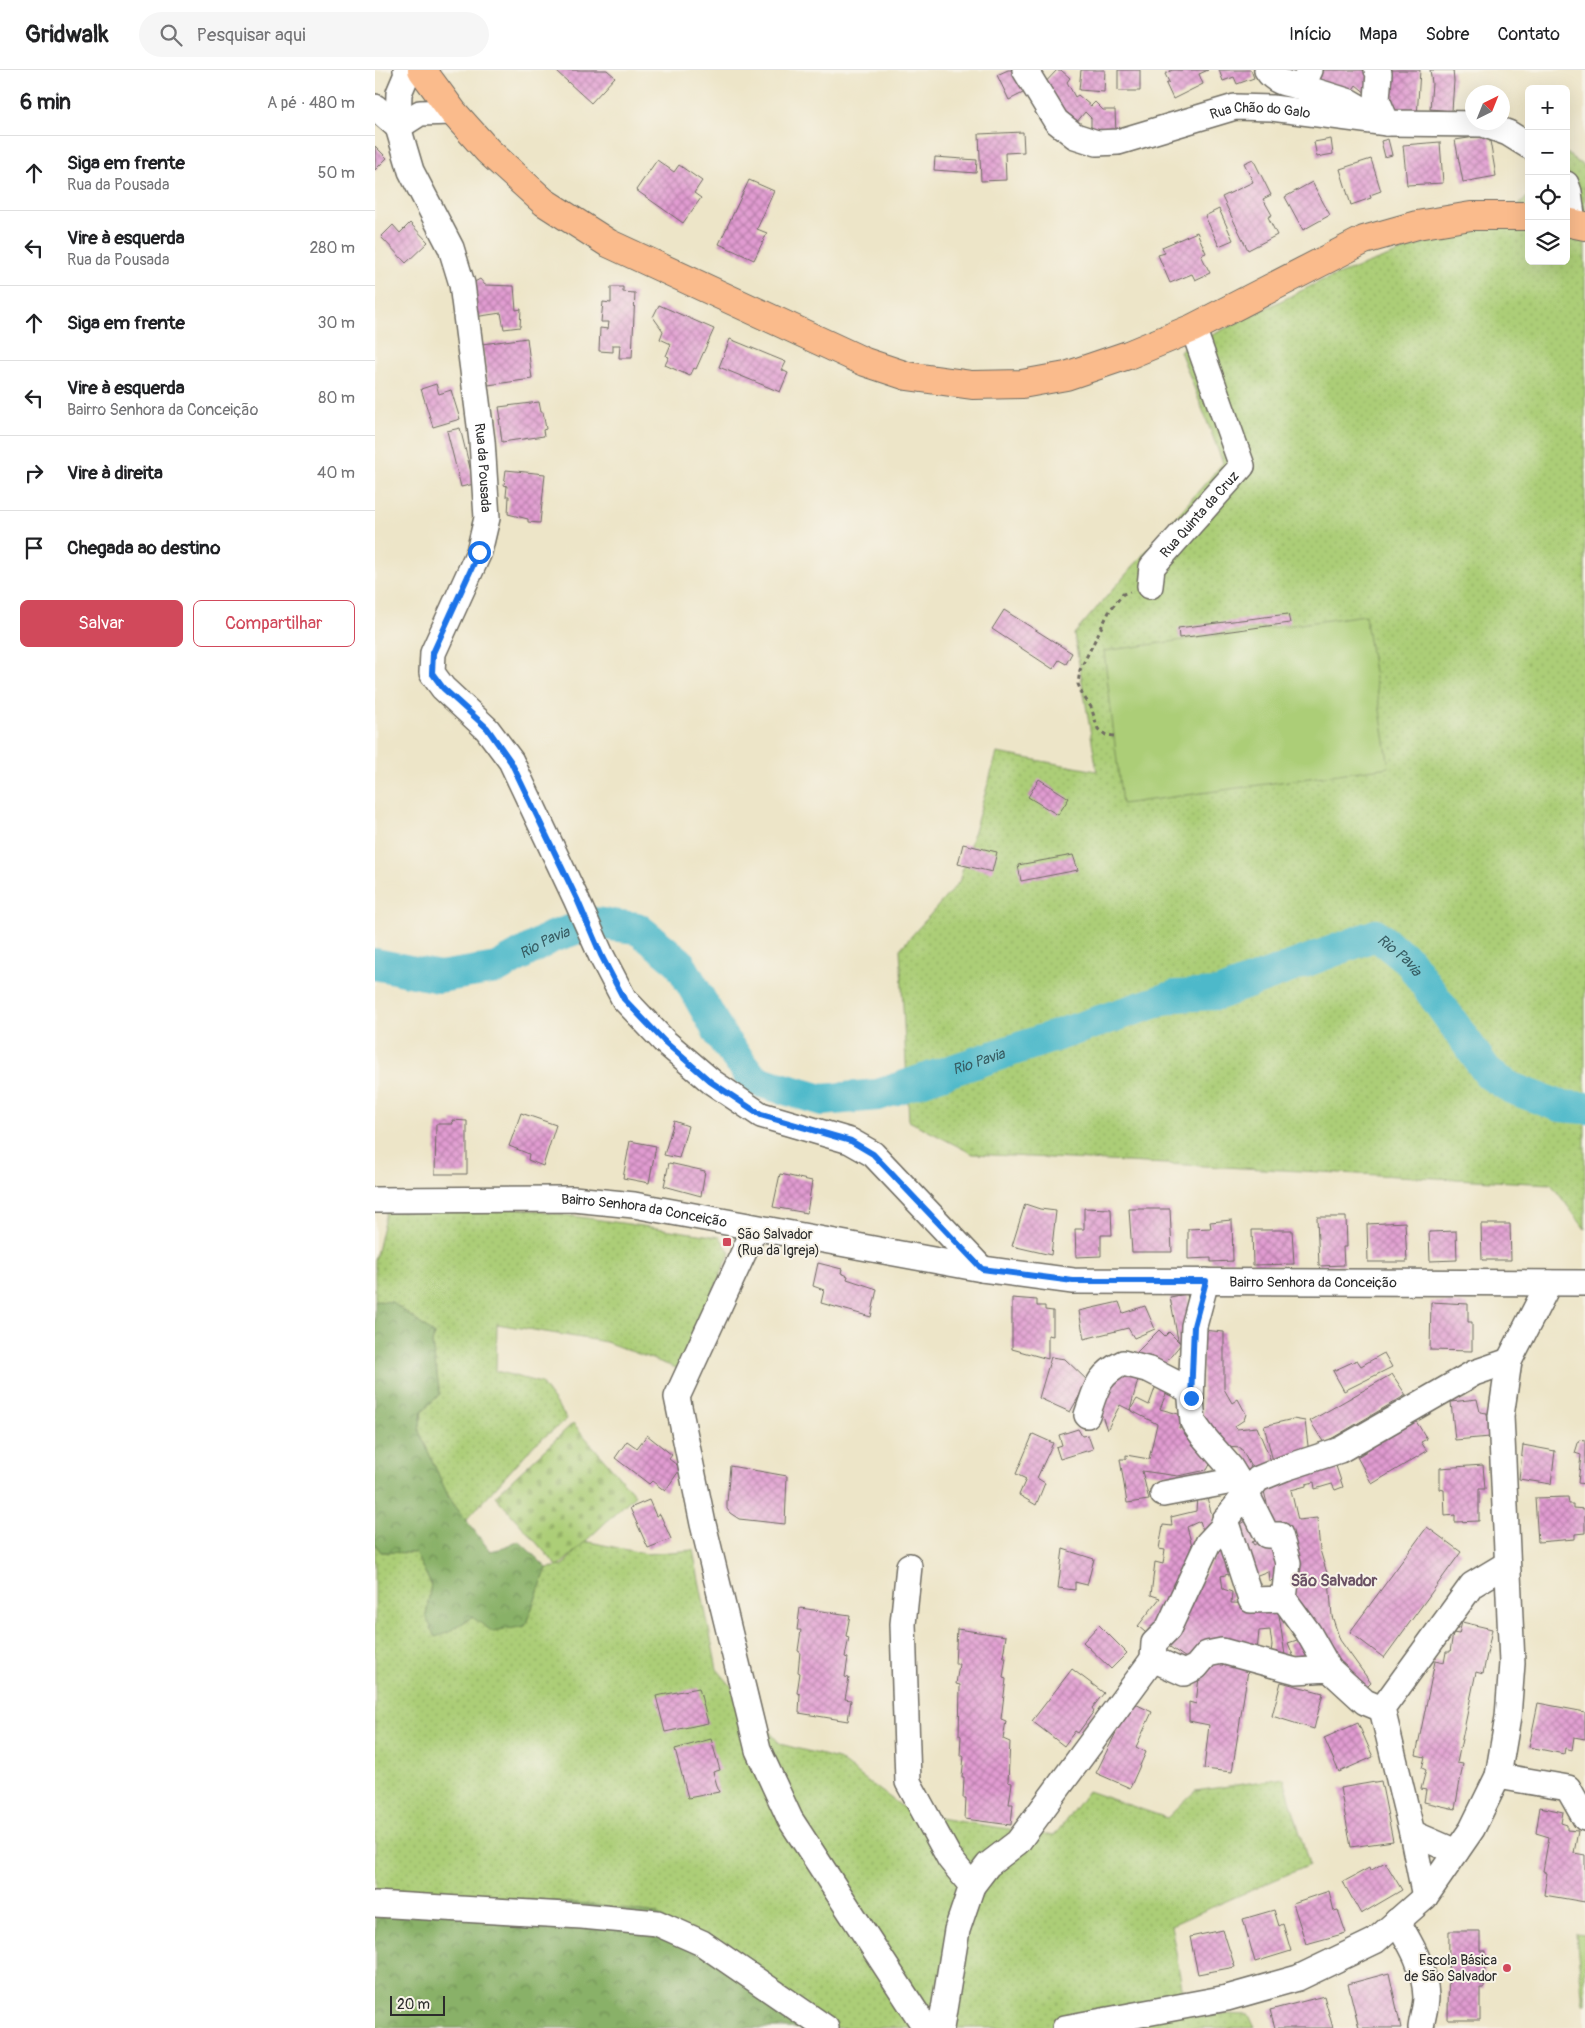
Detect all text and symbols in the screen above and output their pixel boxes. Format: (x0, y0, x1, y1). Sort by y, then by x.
search box (139, 12, 489, 57)
text: Gridwalk (25, 20, 109, 49)
icon: search (157, 21, 185, 49)
text: Pesquisar aqui (197, 23, 306, 47)
text: Início (1289, 23, 1331, 46)
text: Mapa (1359, 23, 1397, 46)
text: Sobre (1425, 23, 1469, 46)
text: Contato (1497, 23, 1560, 46)
north arrow (1465, 85, 1510, 130)
map controls (1525, 85, 1570, 265)
button: + (1525, 85, 1570, 130)
text: 6 min (20, 89, 71, 116)
text: A pé · 480 m (267, 93, 355, 113)
street label: Rua Chão do Galo (1208, 98, 1312, 123)
button: − (1525, 130, 1570, 175)
text: Siga em frente (67, 151, 185, 175)
icon: ahead (20, 159, 48, 187)
text: 50 m (318, 163, 355, 183)
text: Rua da Pousada (67, 175, 169, 195)
button: locate (1525, 175, 1570, 220)
button: layers (1525, 220, 1570, 265)
text: Vire à esquerda (67, 226, 185, 250)
icon: left (20, 234, 48, 262)
text: 280 m (309, 238, 355, 258)
text: Rua da Pousada (67, 250, 169, 270)
icon: ahead (20, 309, 48, 337)
text: Siga em frente (67, 311, 185, 335)
text: 30 m (317, 313, 355, 333)
text: Vire à esquerda (67, 376, 185, 400)
icon: left (20, 384, 48, 412)
text: 80 m (318, 388, 355, 408)
text: Bairro Senhora da Conceição (67, 400, 258, 420)
street label: Rua da Pousada (471, 422, 495, 513)
icon: right (20, 459, 48, 487)
text: Vire à direita (67, 461, 163, 485)
text: 40 m (317, 463, 355, 483)
street label: Rua Quinta da Cruz (1156, 467, 1242, 561)
icon: arrive (20, 534, 48, 562)
text: Chegada ao destino (67, 536, 220, 560)
route start (468, 541, 491, 564)
button: Salvar (20, 600, 183, 647)
button: Compartilhar (193, 600, 355, 647)
water label: Rio Pavia (516, 922, 573, 963)
water label: Rio Pavia (1374, 930, 1427, 980)
water label: Rio Pavia (950, 1044, 1008, 1079)
street label: Bairro Senhora da Conceição (561, 1190, 729, 1231)
place label: São Salvador (Rua da Igreja) (737, 1226, 820, 1259)
marker: São Salvador (Rua da Igreja) (721, 1236, 733, 1248)
street label: Bairro Senhora da Conceição (1229, 1273, 1397, 1291)
route end (1180, 1387, 1203, 1410)
district label: São Salvador (1291, 1571, 1378, 1591)
place label: Escola Básica de São Salvador (1404, 1952, 1497, 1985)
marker: Escola Básica de São Salvador (1501, 1962, 1513, 1974)
scale bar (390, 1993, 445, 2016)
text: 20 m (397, 1996, 430, 2013)

